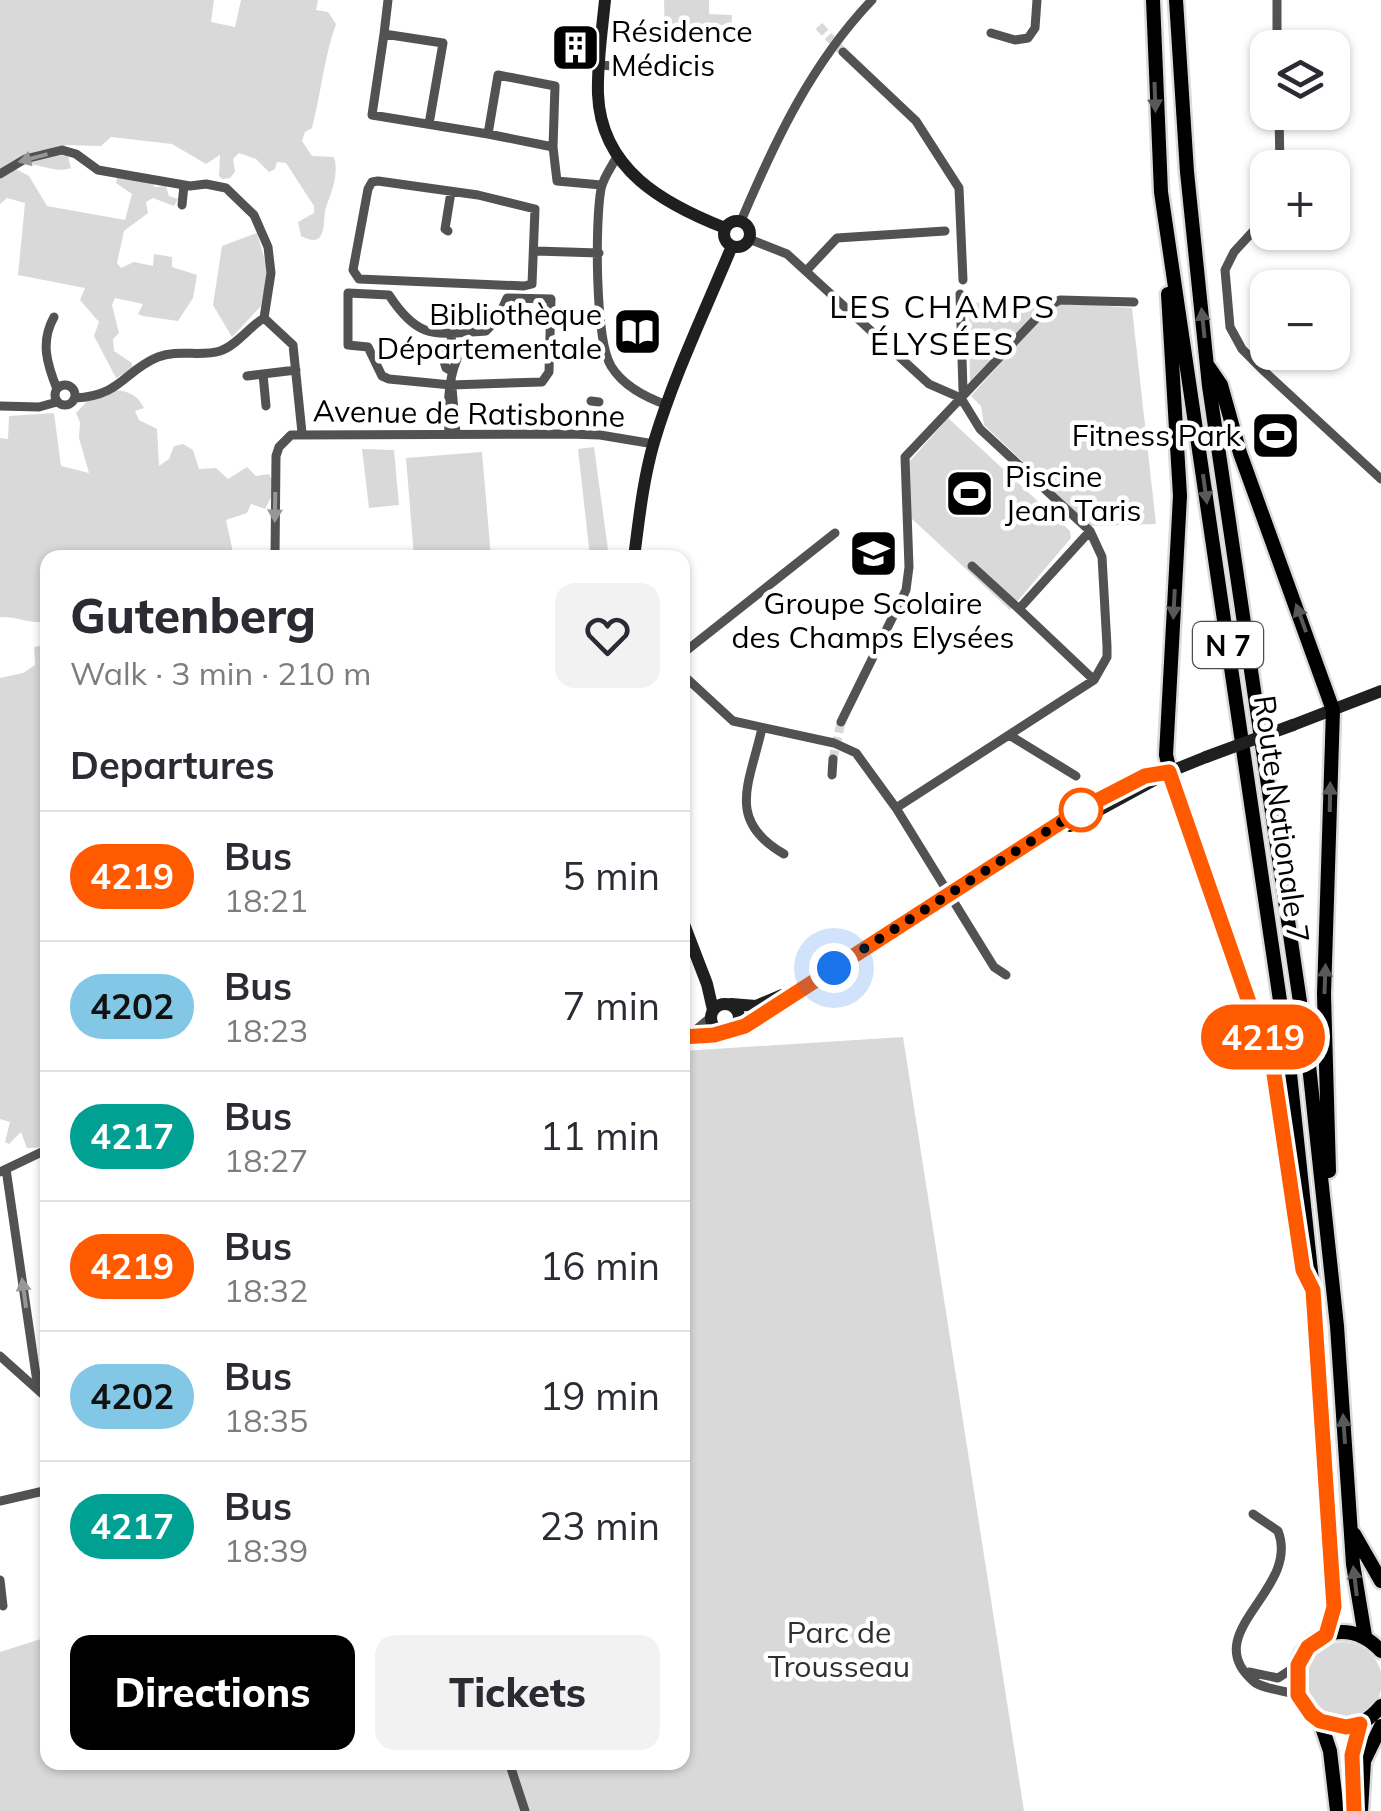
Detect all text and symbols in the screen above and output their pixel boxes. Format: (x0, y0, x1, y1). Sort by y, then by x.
place label: Résidence Médicis (611, 12, 753, 84)
building icon: Résidence Médicis (550, 22, 602, 74)
map controls (1250, 30, 1350, 370)
button: layers (1250, 30, 1350, 130)
one-way arrow (1148, 82, 1164, 114)
one-way arrow (17, 150, 48, 166)
button: + (1250, 150, 1350, 250)
button: − (1250, 270, 1350, 370)
district label: LES CHAMPS ÉLYSÉES (829, 286, 1057, 363)
place label: Bibliothèque Départementale (377, 295, 602, 367)
library icon: Bibliothèque Départementale (611, 305, 663, 357)
one-way arrow (1195, 306, 1211, 338)
street label: Avenue de Ratisbonne (313, 391, 625, 435)
sports icon: Fitness Park (1250, 409, 1302, 461)
place label: Fitness Park (1072, 416, 1242, 454)
place label: Piscine Jean Taris (1005, 457, 1141, 529)
sports icon: Piscine Jean Taris (944, 467, 996, 519)
one-way arrow (1198, 474, 1214, 505)
one-way arrow (267, 491, 283, 523)
school or university icon: Groupe Scolaire des Champs Elysées (847, 528, 899, 580)
button: heart (555, 583, 660, 688)
place label: Groupe Scolaire des Champs Elysées (732, 584, 1015, 656)
text: Gutenberg (70, 585, 316, 645)
one-way arrow (1166, 588, 1182, 620)
one-way arrow (1293, 602, 1308, 632)
road number: N 7 (1193, 622, 1263, 668)
text: Walk · 3 min · 210 m (70, 653, 371, 693)
street label: Route Nationale 7 (1246, 693, 1318, 945)
text: Departures (70, 741, 274, 789)
one-way arrow (1323, 781, 1339, 813)
unlabelled marker (1060, 789, 1102, 831)
text: Bus (224, 832, 292, 880)
text: 5 min (563, 852, 660, 900)
text: 4219 (90, 854, 174, 898)
text: 18:21 (224, 880, 308, 920)
your location (809, 943, 859, 993)
text: Bus (224, 962, 292, 1010)
one-way arrow (1317, 963, 1333, 995)
text: 7 min (563, 982, 660, 1030)
text: 4202 (90, 984, 174, 1028)
line badge: 4219 (1193, 1004, 1333, 1070)
text: 18:23 (224, 1010, 308, 1050)
text: 4219 (1221, 1015, 1305, 1059)
text: Bus (224, 1092, 292, 1140)
text: 11 min (540, 1112, 660, 1160)
text: 4217 (90, 1114, 174, 1158)
text: 18:27 (224, 1140, 308, 1180)
text: Bus (224, 1222, 292, 1270)
text: 16 min (540, 1242, 660, 1290)
text: 4219 (90, 1244, 174, 1288)
text: 18:32 (224, 1270, 308, 1310)
one-way arrow (16, 1276, 32, 1308)
text: Bus (224, 1352, 292, 1400)
text: 19 min (540, 1372, 660, 1420)
text: 4202 (90, 1374, 174, 1418)
text: 18:35 (224, 1400, 308, 1440)
one-way arrow (1335, 1412, 1351, 1444)
text: Bus (224, 1482, 292, 1530)
text: 23 min (540, 1502, 660, 1550)
text: 4217 (90, 1504, 174, 1548)
text: 18:39 (224, 1530, 308, 1570)
one-way arrow (1347, 1565, 1363, 1597)
park label: Parc de Trousseau (768, 1613, 910, 1685)
button: Directions (70, 1635, 355, 1750)
button: Tickets (375, 1635, 660, 1750)

